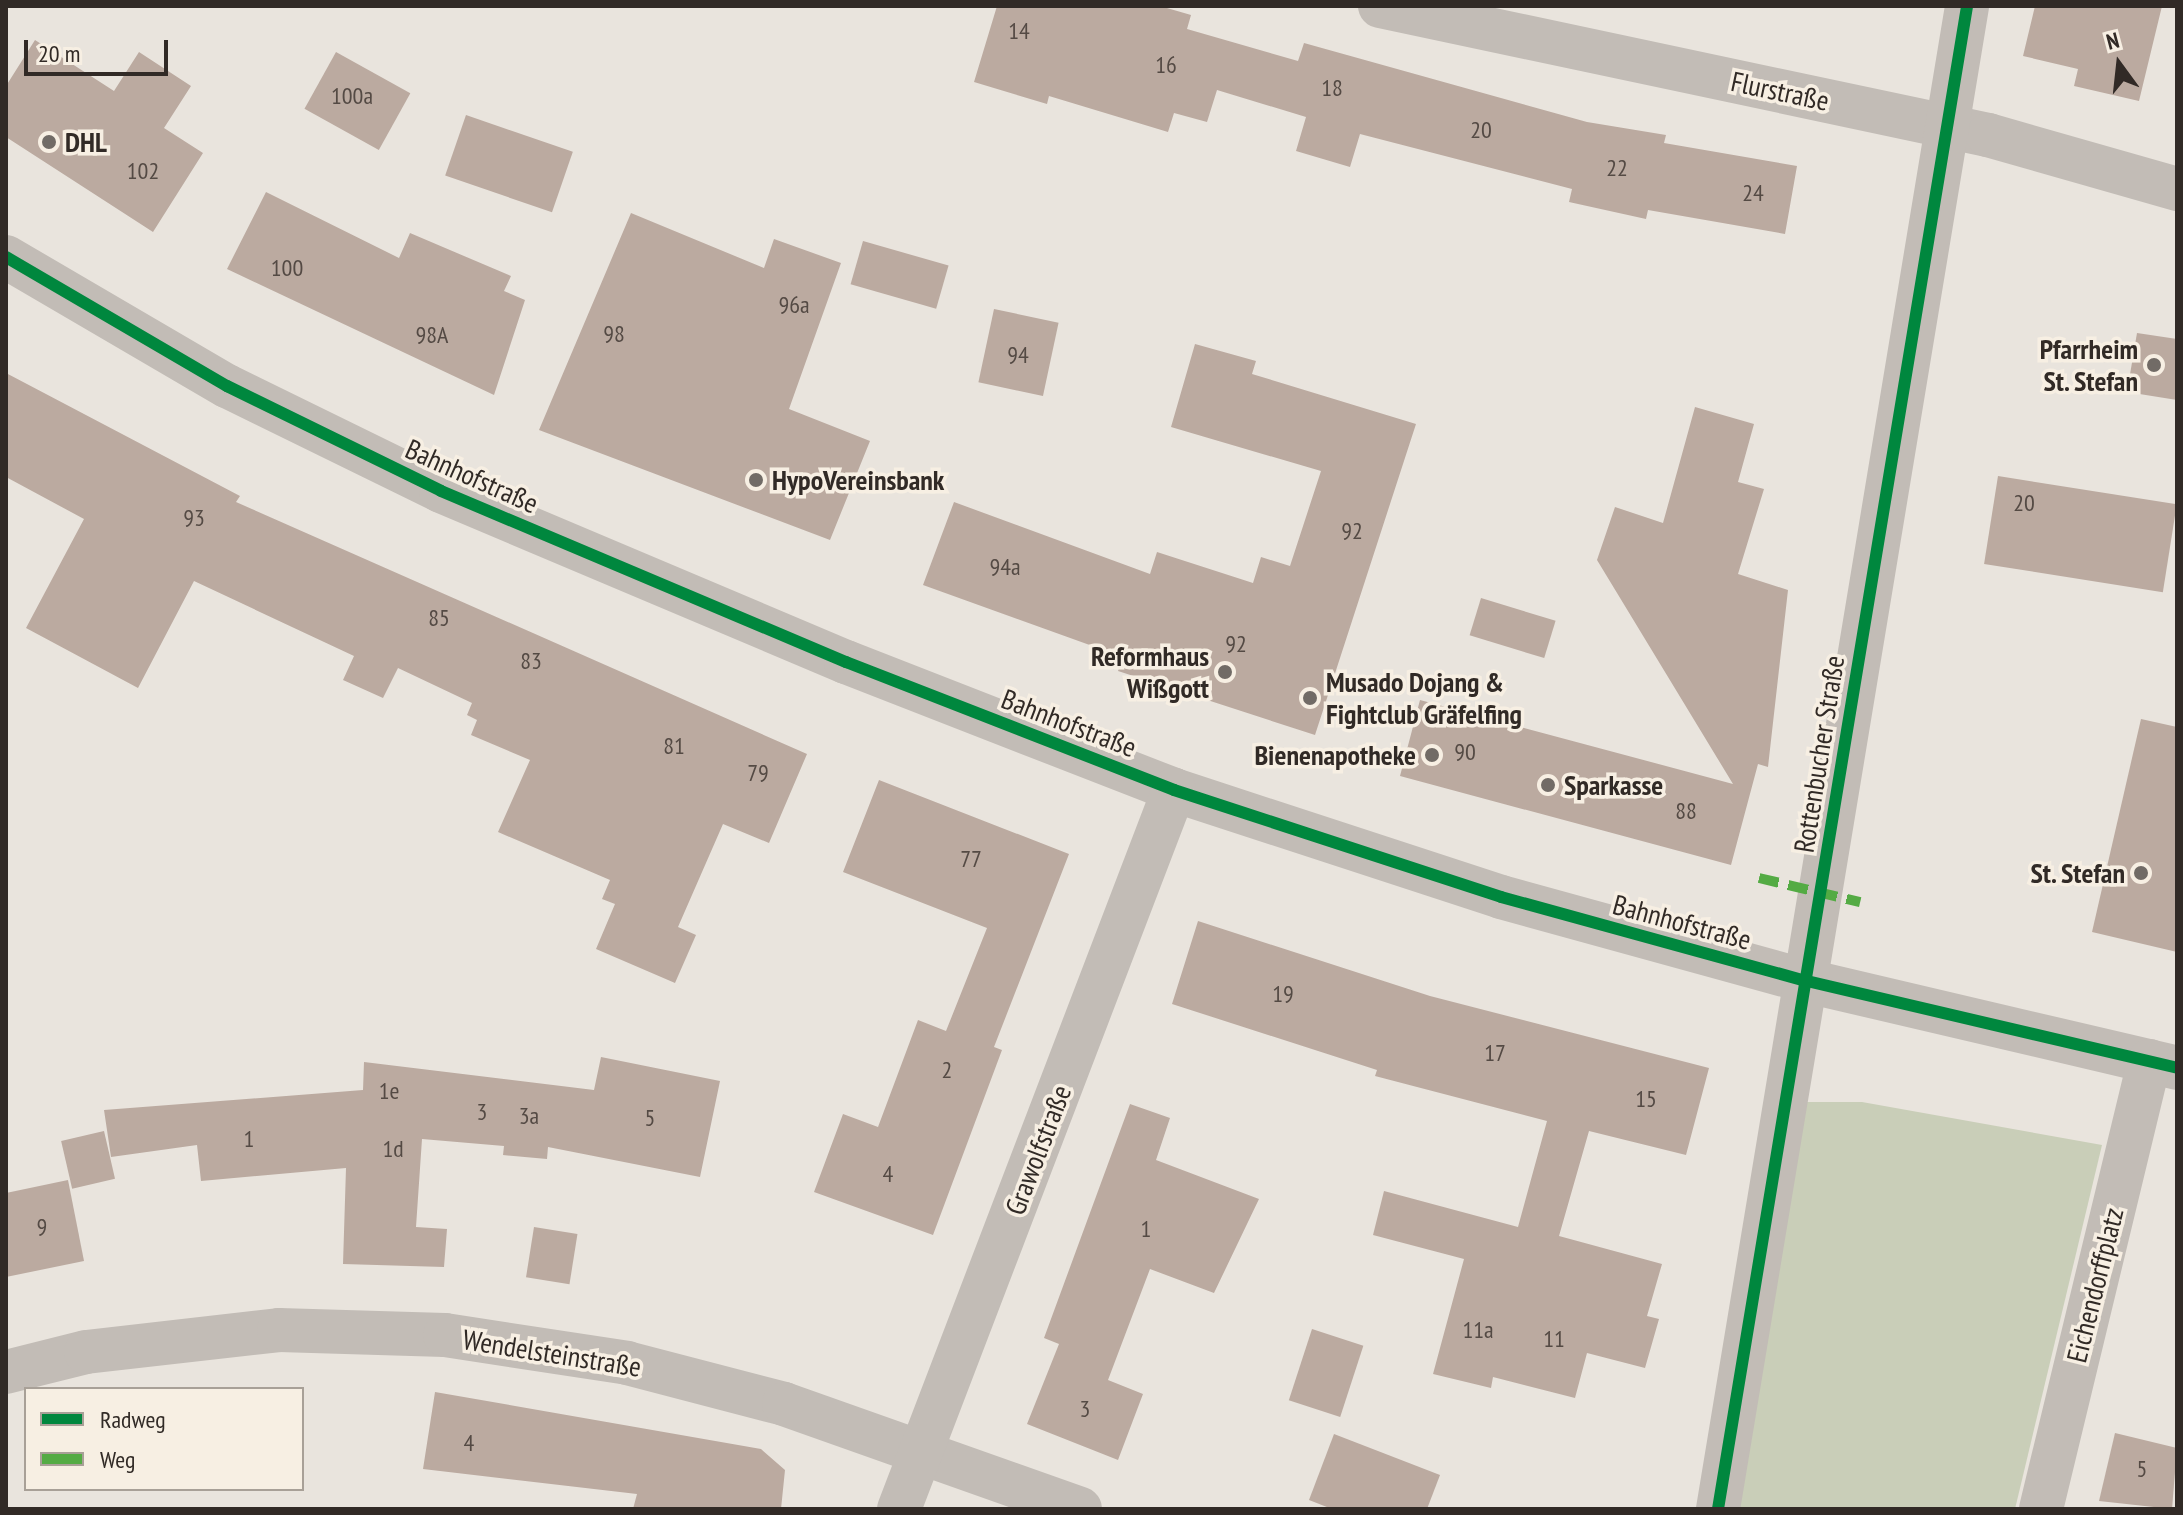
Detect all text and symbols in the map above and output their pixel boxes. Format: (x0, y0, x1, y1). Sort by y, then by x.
house number: 14 (1008, 17, 1030, 45)
scale bar (28, 24, 172, 74)
north arrow (2079, 24, 2159, 104)
text: N (2103, 26, 2122, 56)
text: 20 m (38, 38, 80, 69)
house number: 16 (1155, 51, 1177, 79)
street label: Flurstraße (1728, 64, 1832, 118)
house number: 18 (1321, 74, 1343, 102)
house number: 100a (331, 82, 373, 110)
house number: 20 (1470, 116, 1492, 144)
place label: DHL (65, 125, 107, 159)
marker: DHL (40, 133, 58, 151)
house number: 22 (1606, 154, 1628, 182)
house number: 102 (127, 157, 159, 185)
house number: 24 (1742, 179, 1764, 207)
house number: 100 (271, 254, 303, 282)
house number: 96a (778, 291, 810, 319)
house number: 98 (603, 320, 625, 348)
house number: 98A (416, 321, 448, 349)
place label: Pfarrheim St. Stefan (2040, 332, 2138, 398)
house number: 94 (1007, 341, 1029, 369)
marker: Pfarrheim St. Stefan (2145, 356, 2163, 374)
street label: Bahnhofstraße (400, 432, 544, 520)
place label: HypoVereinsbank (772, 463, 944, 497)
marker: HypoVereinsbank (747, 471, 765, 489)
house number: 20 (2013, 489, 2035, 517)
house number: 93 (183, 504, 205, 532)
house number: 92 (1341, 517, 1363, 545)
house number: 94a (989, 553, 1021, 581)
house number: 85 (428, 604, 450, 632)
house number: 92 (1225, 630, 1247, 658)
place label: Reformhaus Wißgott (1091, 639, 1209, 705)
house number: 83 (520, 647, 542, 675)
street label: Rottenbucher Straße (1787, 653, 1851, 855)
marker: Reformhaus Wißgott (1216, 663, 1234, 681)
place label: Musado Dojang & Fightclub Gräfelfing (1326, 665, 1522, 731)
street label: Bahnhofstraße (997, 682, 1141, 764)
marker: Musado Dojang & Fightclub Gräfelfing (1301, 689, 1319, 707)
house number: 81 (663, 732, 685, 760)
place label: Bienenapotheke (1254, 738, 1416, 772)
house number: 90 (1454, 738, 1476, 766)
marker: Bienenapotheke (1423, 746, 1441, 764)
house number: 79 (747, 759, 769, 787)
place label: Sparkasse (1564, 768, 1663, 802)
marker: Sparkasse (1539, 776, 1557, 794)
house number: 88 (1675, 797, 1697, 825)
house number: 77 (960, 845, 982, 873)
place label: St. Stefan (2029, 856, 2125, 890)
marker: St. Stefan (2132, 864, 2150, 882)
street label: Bahnhofstraße (1609, 887, 1755, 957)
house number: 19 (1272, 980, 1294, 1008)
house number: 17 (1484, 1039, 1506, 1067)
house number: 2 (942, 1056, 952, 1084)
house number: 1e (379, 1077, 399, 1105)
street label: Grawolfstraße (998, 1080, 1078, 1220)
house number: 15 (1635, 1085, 1657, 1113)
house number: 3 (477, 1098, 487, 1126)
house number: 3a (519, 1102, 539, 1130)
house number: 5 (645, 1104, 655, 1132)
house number: 1 (244, 1125, 254, 1153)
house number: 1d (382, 1135, 404, 1163)
house number: 4 (883, 1160, 893, 1188)
street label: Eichendorffplatz (2060, 1204, 2130, 1366)
house number: 9 (37, 1213, 47, 1241)
house number: 1 (1141, 1215, 1151, 1243)
house number: 11a (1462, 1316, 1494, 1344)
street label: Wendelsteinstraße (460, 1322, 644, 1384)
house number: 11 (1543, 1325, 1565, 1353)
legend (24, 1387, 304, 1491)
house number: 3 (1080, 1395, 1090, 1423)
text: Radweg (100, 1404, 166, 1435)
house number: 4 (464, 1429, 474, 1457)
text: Weg (100, 1444, 135, 1475)
house number: 5 (2137, 1455, 2147, 1483)

